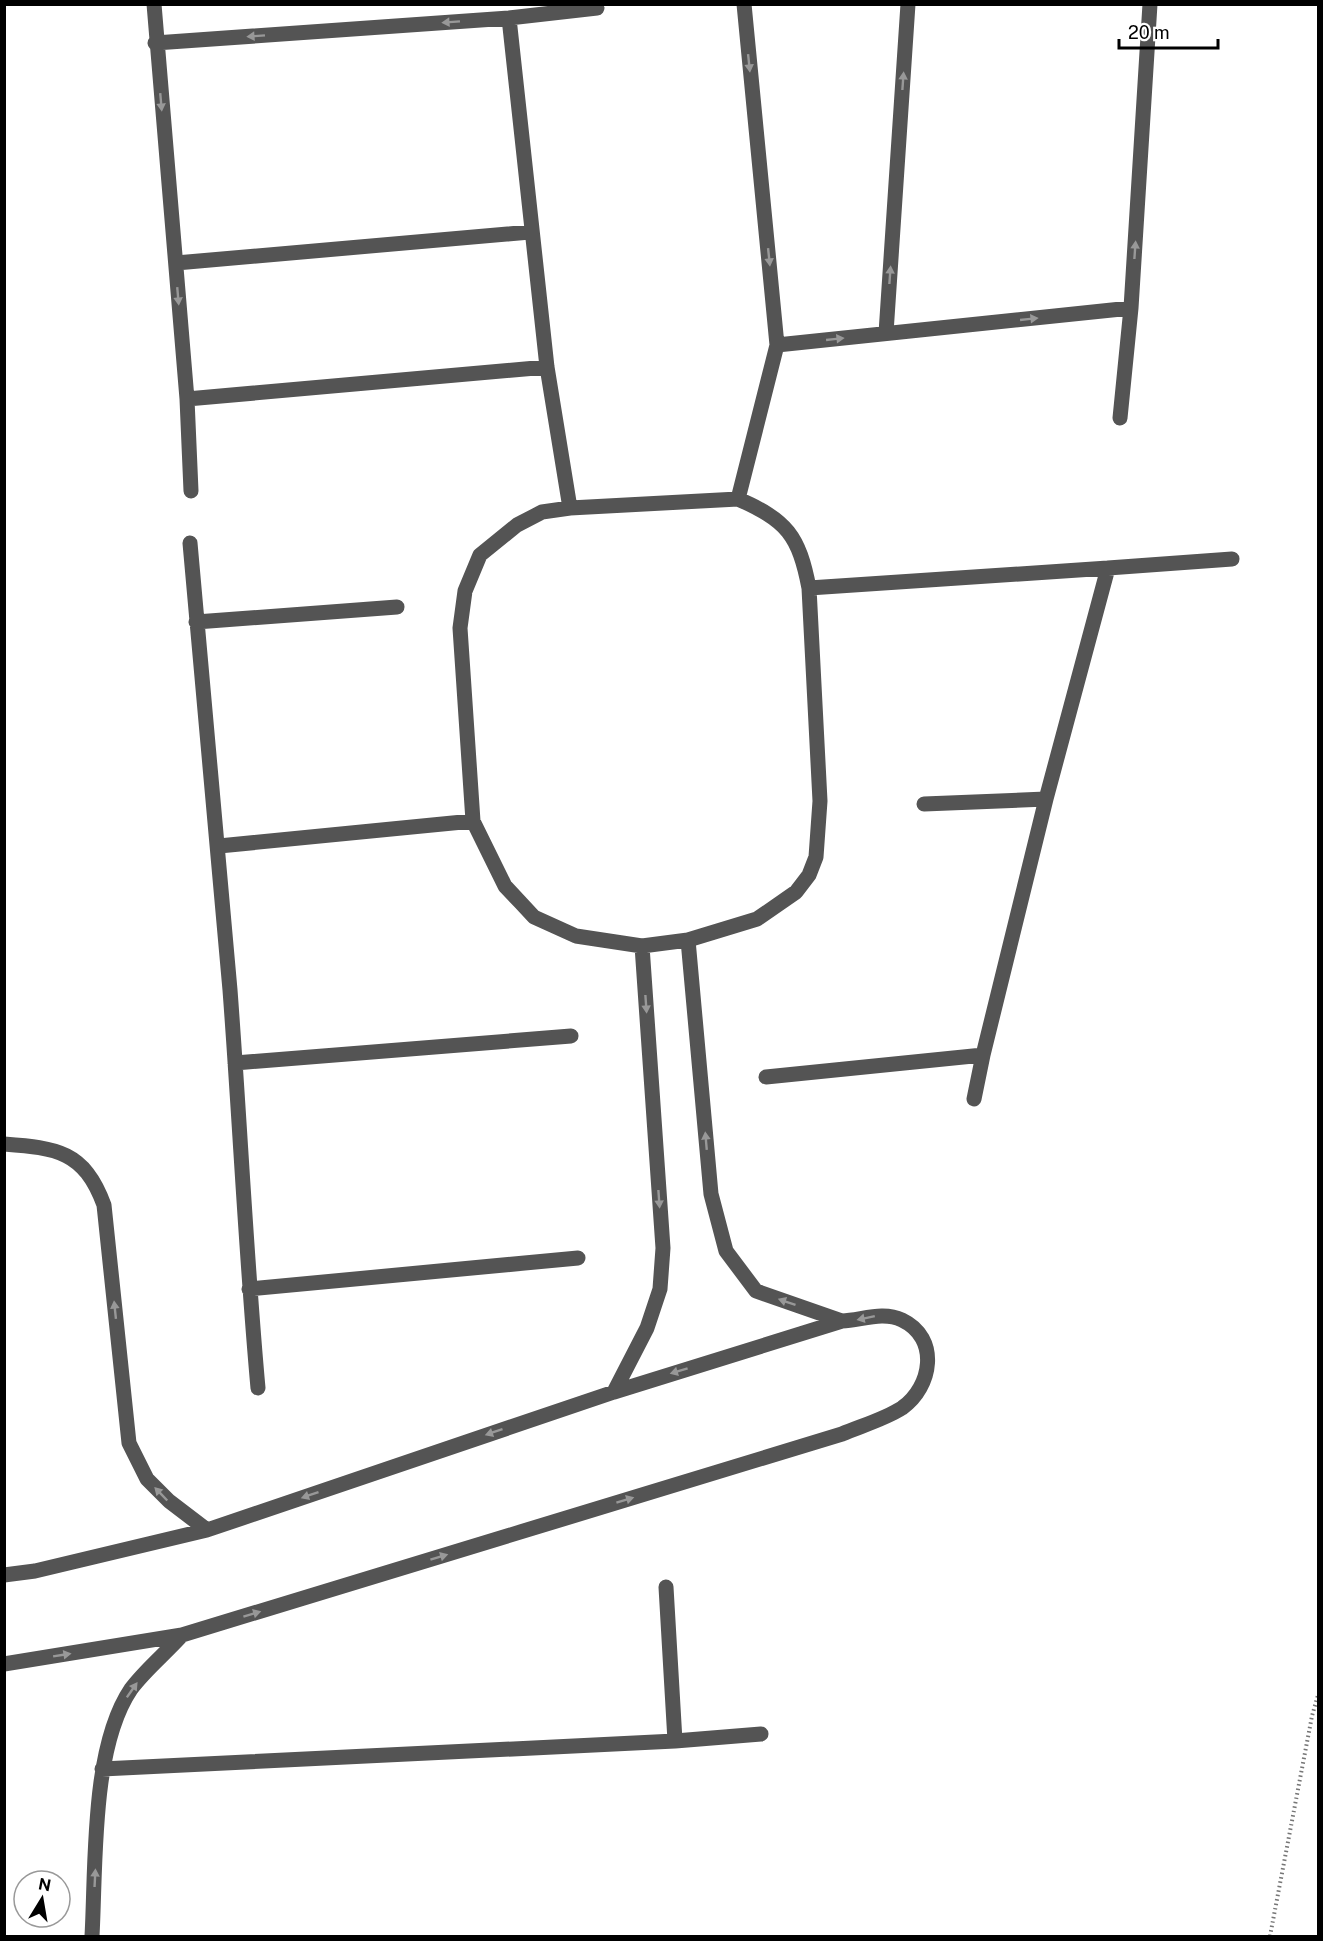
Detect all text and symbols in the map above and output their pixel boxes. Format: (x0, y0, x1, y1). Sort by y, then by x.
scale bar (1119, 12, 1218, 50)
one-way arrow (441, 17, 460, 27)
text: 20 m (1128, 22, 1170, 43)
one-way arrow (247, 31, 266, 41)
one-way arrow (744, 53, 754, 72)
one-way arrow (898, 71, 908, 90)
one-way arrow (156, 92, 165, 111)
one-way arrow (1130, 240, 1140, 259)
one-way arrow (764, 247, 774, 266)
one-way arrow (885, 266, 895, 285)
one-way arrow (173, 286, 183, 305)
one-way arrow (1020, 314, 1039, 324)
one-way arrow (826, 334, 845, 344)
one-way arrow (641, 995, 651, 1014)
one-way arrow (701, 1132, 711, 1151)
one-way arrow (655, 1189, 664, 1208)
one-way arrow (778, 1296, 796, 1306)
one-way arrow (110, 1300, 120, 1319)
one-way arrow (857, 1314, 876, 1323)
one-way arrow (670, 1367, 688, 1377)
one-way arrow (485, 1428, 503, 1438)
one-way arrow (155, 1487, 169, 1501)
one-way arrow (301, 1491, 319, 1501)
one-way arrow (616, 1495, 634, 1504)
one-way arrow (430, 1552, 448, 1561)
one-way arrow (243, 1609, 261, 1618)
one-way arrow (53, 1650, 72, 1659)
one-way arrow (126, 1682, 137, 1698)
north arrow (12, 1869, 72, 1929)
one-way arrow (90, 1869, 100, 1888)
text: N (37, 1874, 53, 1895)

